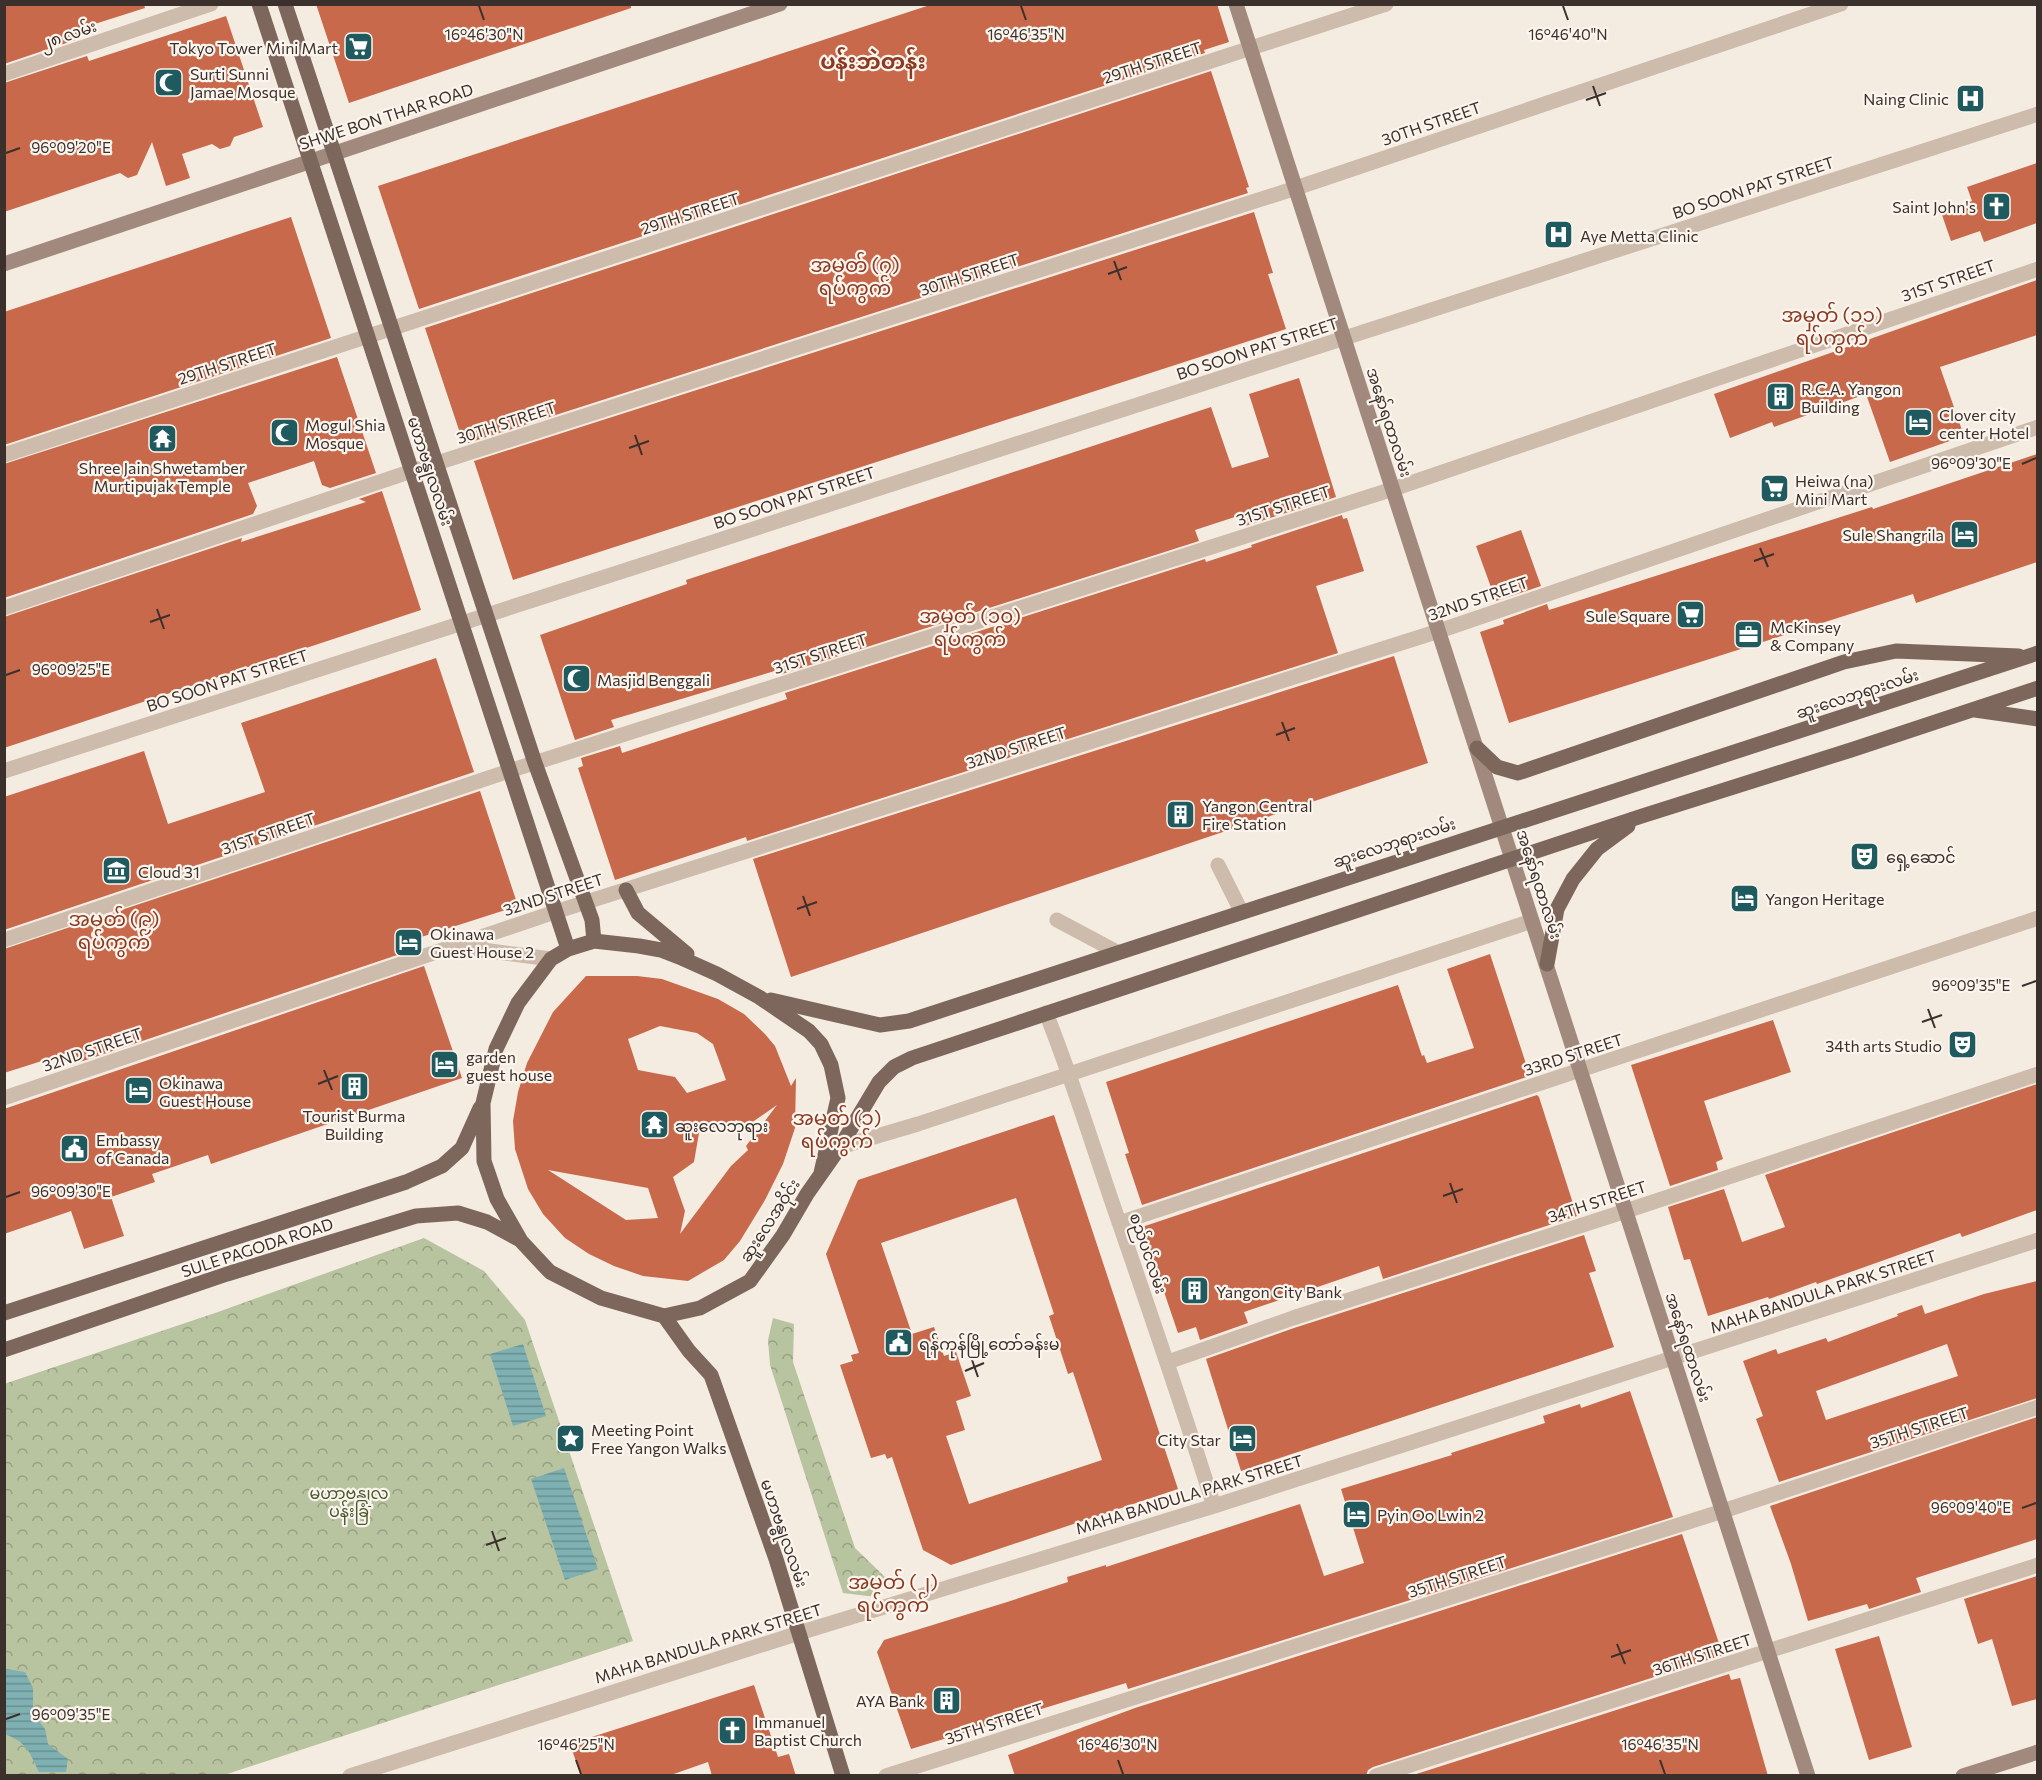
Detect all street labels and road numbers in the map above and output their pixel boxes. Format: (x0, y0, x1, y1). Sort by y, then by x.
street label: ၂၈ လမ်း (37, 15, 100, 57)
street label: 29TH STREET (1100, 37, 1204, 87)
street label: SHWE BON THAR ROAD (297, 79, 475, 153)
street label: 30TH STREET (1379, 97, 1483, 149)
street label: BO SOON PAT STREET (1670, 152, 1836, 222)
street label: 29TH STREET (638, 188, 742, 238)
street label: 30TH STREET (917, 249, 1021, 299)
street label: 31ST STREET (1899, 255, 1997, 305)
street label: BO SOON PAT STREET (1174, 313, 1340, 383)
street label: 29TH STREET (175, 338, 279, 388)
street label: အနော်ရထာလမ်း (1359, 365, 1418, 481)
street label: 30TH STREET (454, 397, 558, 447)
street label: မဟာဗန္ဓုလလမ်း (399, 414, 459, 530)
street label: BO SOON PAT STREET (711, 462, 877, 532)
street label: 31ST STREET (1234, 481, 1332, 529)
street label: 32ND STREET (1426, 572, 1530, 624)
street label: 31ST STREET (771, 629, 869, 677)
street label: BO SOON PAT STREET (144, 645, 310, 715)
street label: ဆူးလေဘုရားလမ်း (1793, 663, 1923, 727)
street label: 32ND STREET (963, 722, 1069, 772)
street label: 31ST STREET (219, 808, 317, 858)
street label: ဆူးလေဘုရားလမ်း (1330, 812, 1460, 876)
street label: အနော်ရထာလမ်း (1509, 827, 1568, 943)
street label: 32ND STREET (500, 869, 606, 919)
street label: 32ND STREET (40, 1023, 144, 1075)
street label: 33RD STREET (1521, 1029, 1625, 1079)
street label: ဆူးလေအဝိုင်း (734, 1174, 808, 1268)
street label: 34TH STREET (1545, 1176, 1649, 1226)
street label: စည်ပင်လမ်း (1122, 1210, 1173, 1297)
street label: SULE PAGODA ROAD (179, 1213, 335, 1281)
street label: MAHA BANDULA PARK STREET (1707, 1245, 1939, 1337)
street label: အနော်ရထာလမ်း (1658, 1290, 1717, 1406)
street label: 35TH STREET (1867, 1402, 1971, 1452)
street label: MAHA BANDULA PARK STREET (1073, 1450, 1305, 1538)
street label: မဟာဗန္ဓုလလမ်း (752, 1476, 813, 1592)
street label: 35TH STREET (1405, 1551, 1509, 1601)
street label: MAHA BANDULA PARK STREET (592, 1599, 824, 1687)
street label: 36TH STREET (1650, 1629, 1754, 1679)
street label: 35TH STREET (942, 1698, 1046, 1748)

